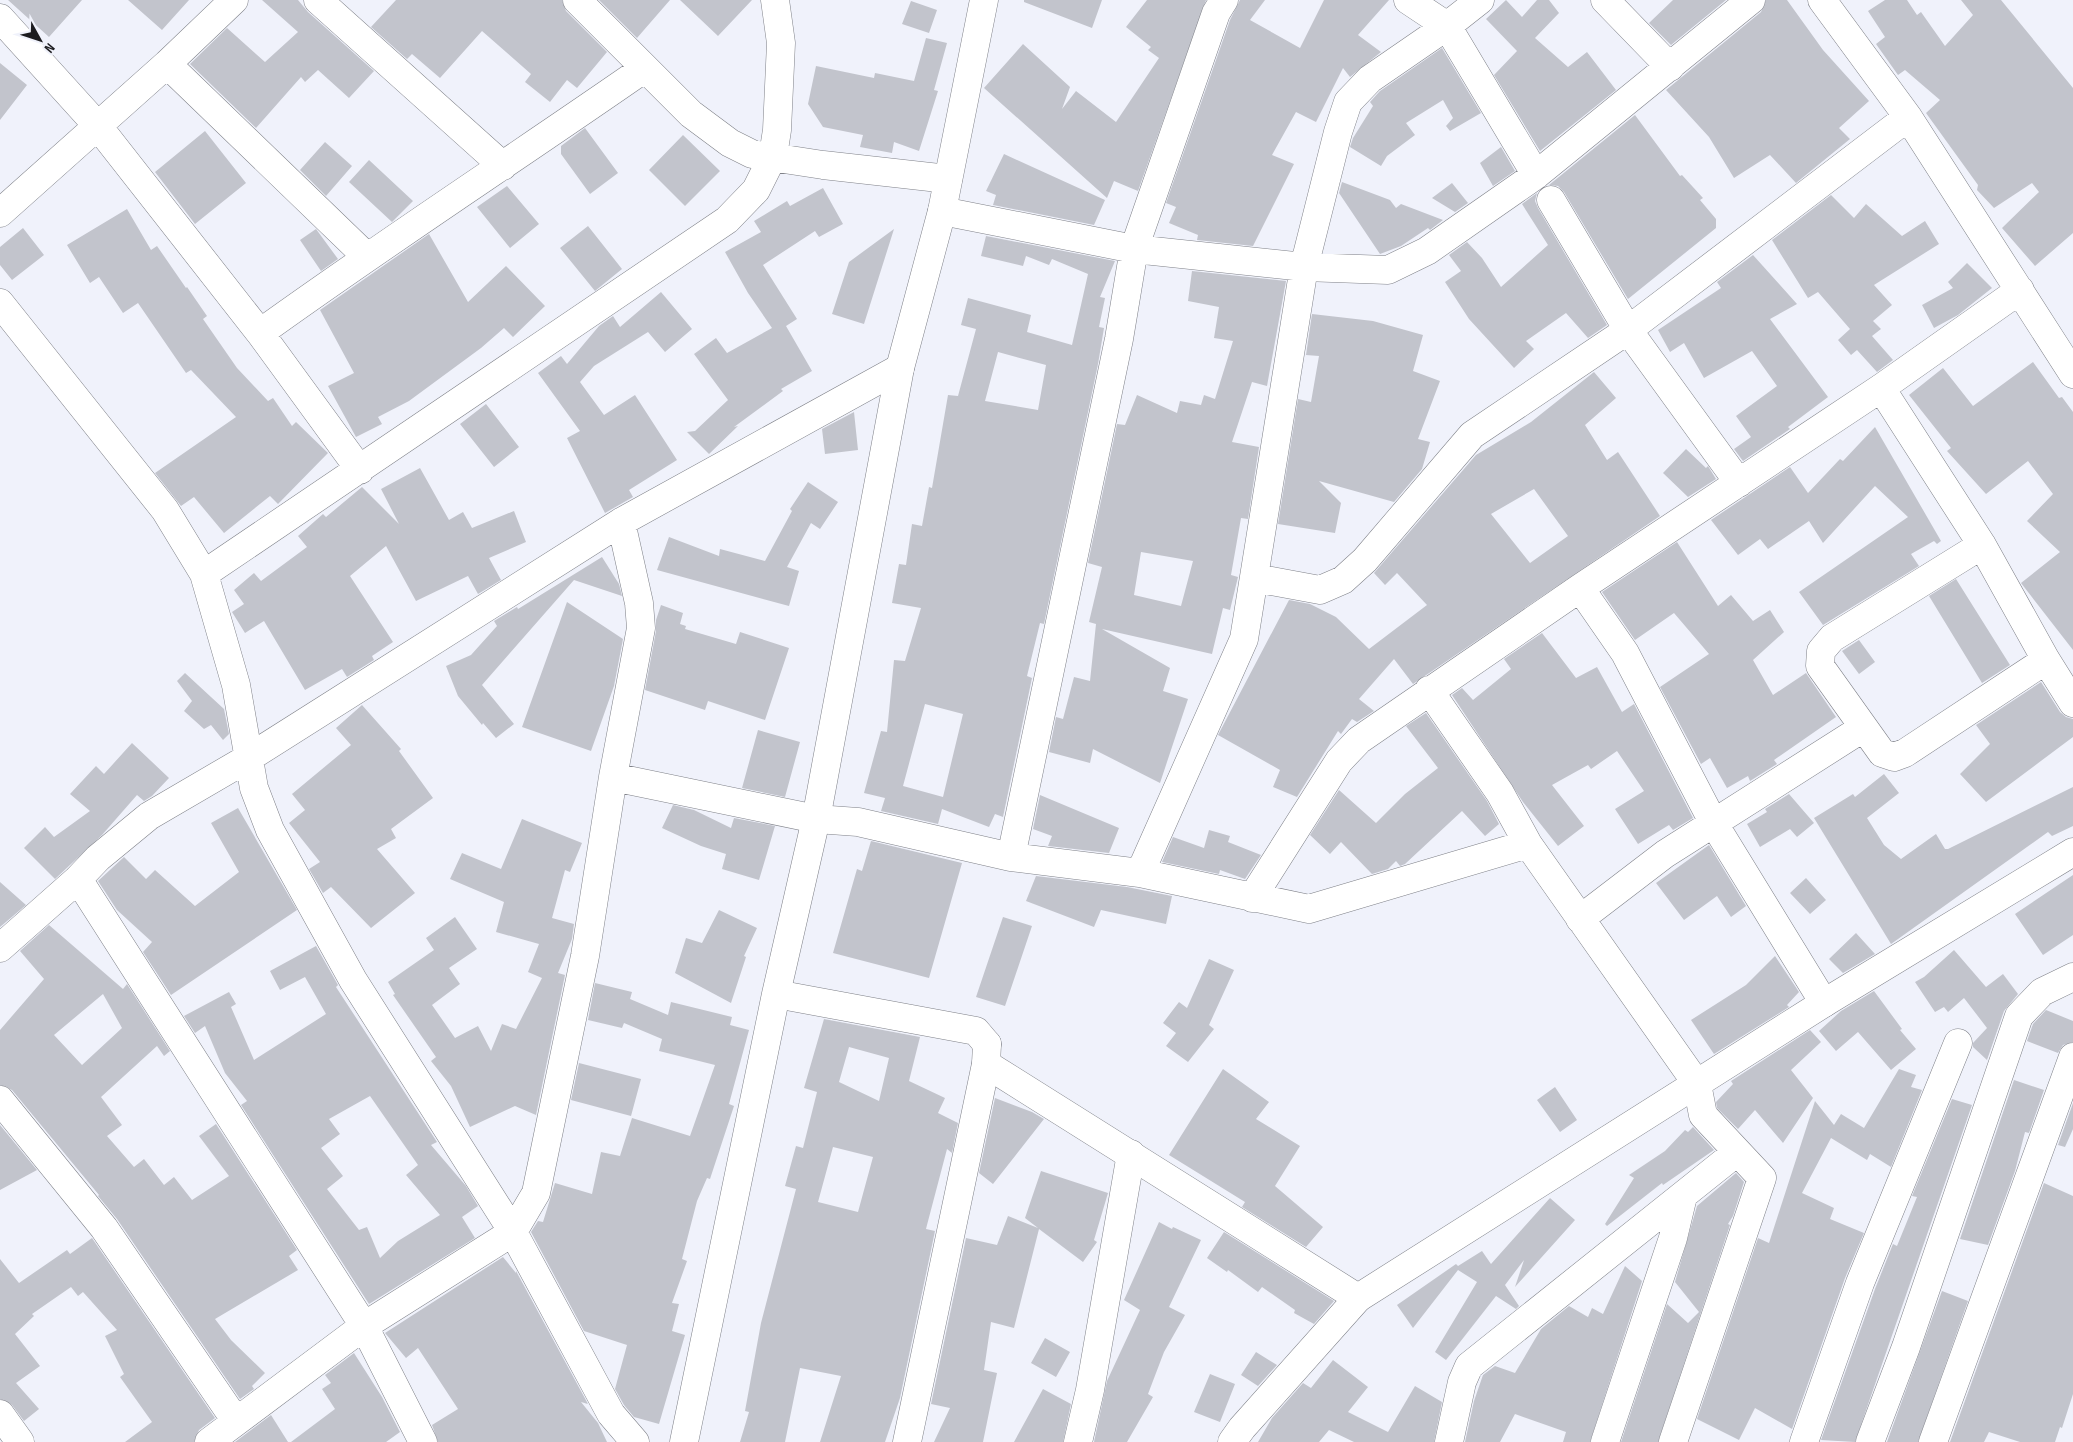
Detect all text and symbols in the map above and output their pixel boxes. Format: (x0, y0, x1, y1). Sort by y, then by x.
north arrow (15, 15, 65, 65)
text: N (41, 40, 58, 56)

